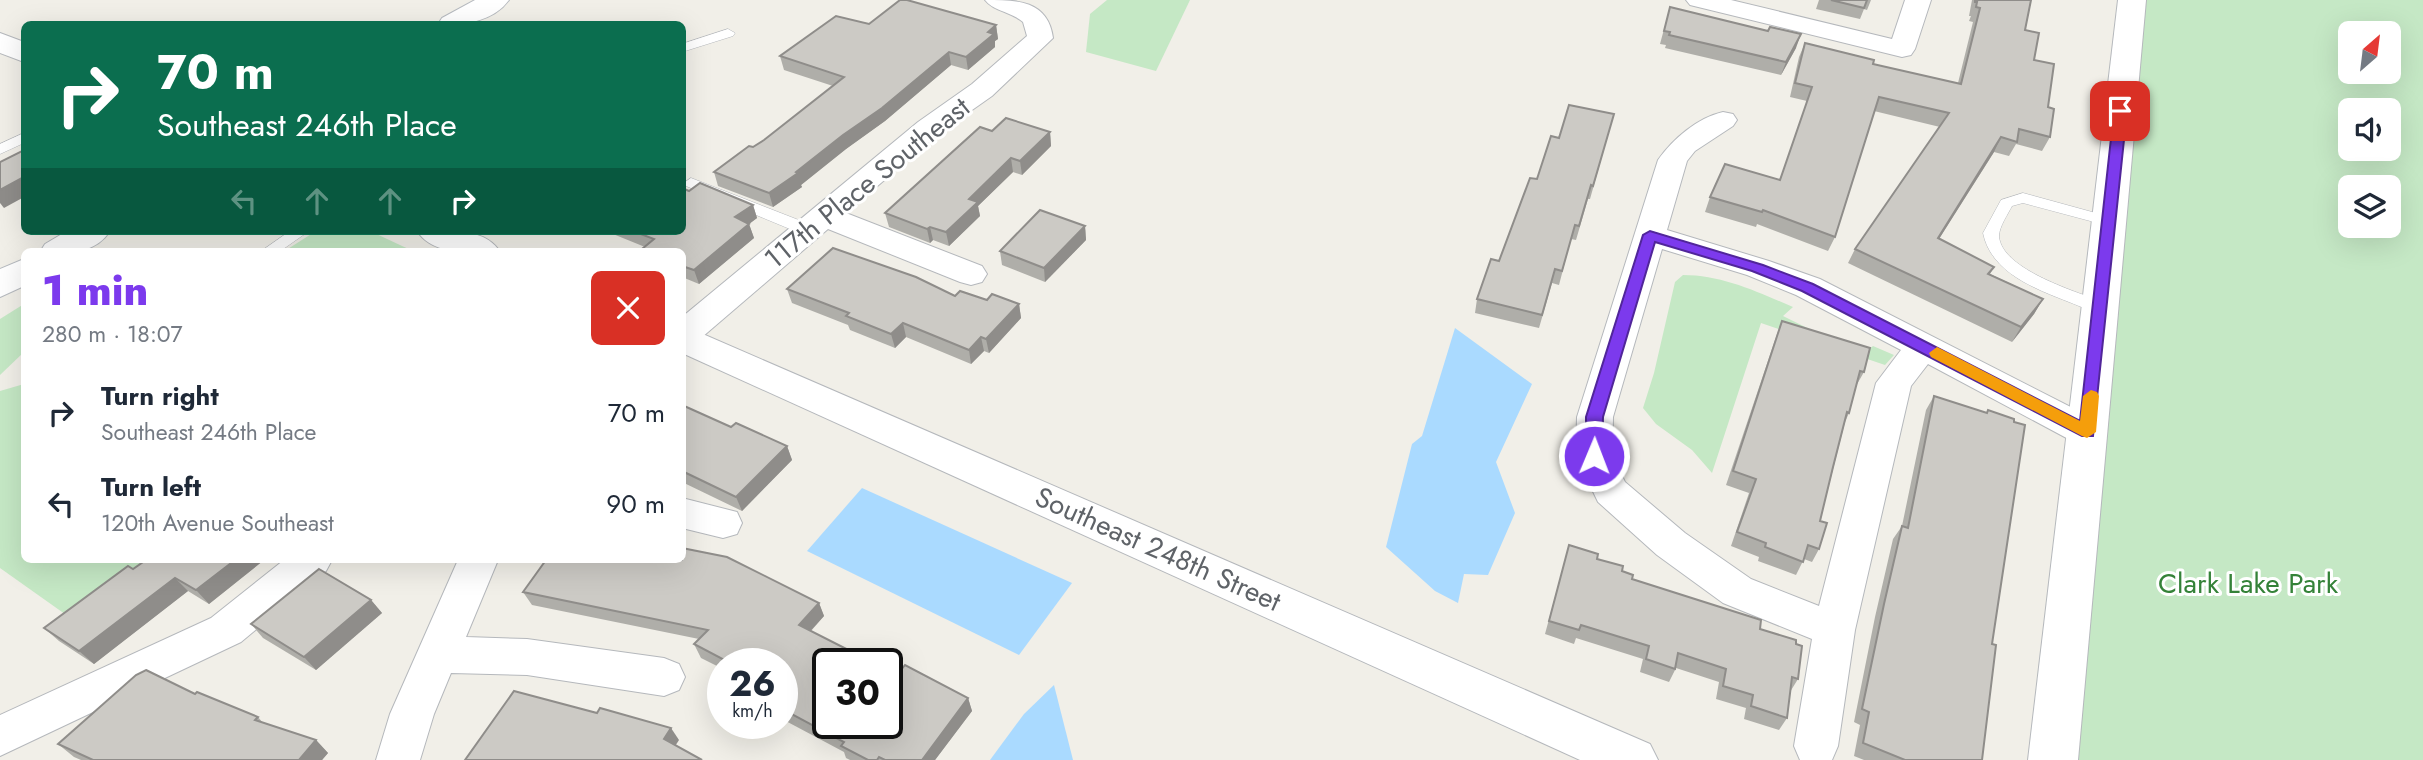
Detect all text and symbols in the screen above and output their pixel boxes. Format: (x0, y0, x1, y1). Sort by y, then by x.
north arrow (2338, 21, 2401, 84)
map controls (2338, 21, 2401, 238)
text: 70 m (157, 37, 274, 107)
icon: right (42, 49, 133, 140)
pin (2090, 81, 2150, 141)
street label: 117th Place Southeast (755, 87, 979, 279)
icon: arrive (2101, 92, 2139, 130)
button: sound (2338, 98, 2401, 161)
text: Southeast 246th Place (157, 102, 457, 148)
button: layers (2338, 175, 2401, 238)
icon: left (225, 182, 263, 220)
icon: ahead (298, 182, 336, 220)
icon: ahead (371, 182, 409, 220)
icon: right (444, 182, 482, 220)
text: 1 min (42, 260, 148, 321)
button: close (591, 271, 665, 345)
text: 280 m · 18:07 (42, 317, 183, 351)
text: Turn right (101, 377, 219, 415)
icon: right (42, 394, 80, 432)
text: 70 m (608, 394, 665, 432)
text: Southeast 246th Place (101, 415, 316, 449)
position arrow (1557, 419, 1631, 493)
text: Turn left (101, 468, 201, 506)
street label: Southeast 248th Street (1029, 476, 1288, 622)
icon: left (42, 485, 80, 523)
text: 90 m (606, 485, 665, 523)
text: 120th Avenue Southeast (101, 506, 334, 540)
park label: Clark Lake Park (2158, 563, 2339, 604)
speed limit sign: 30 (812, 648, 903, 739)
text: 26 (729, 659, 776, 709)
text: km/h (732, 698, 773, 724)

